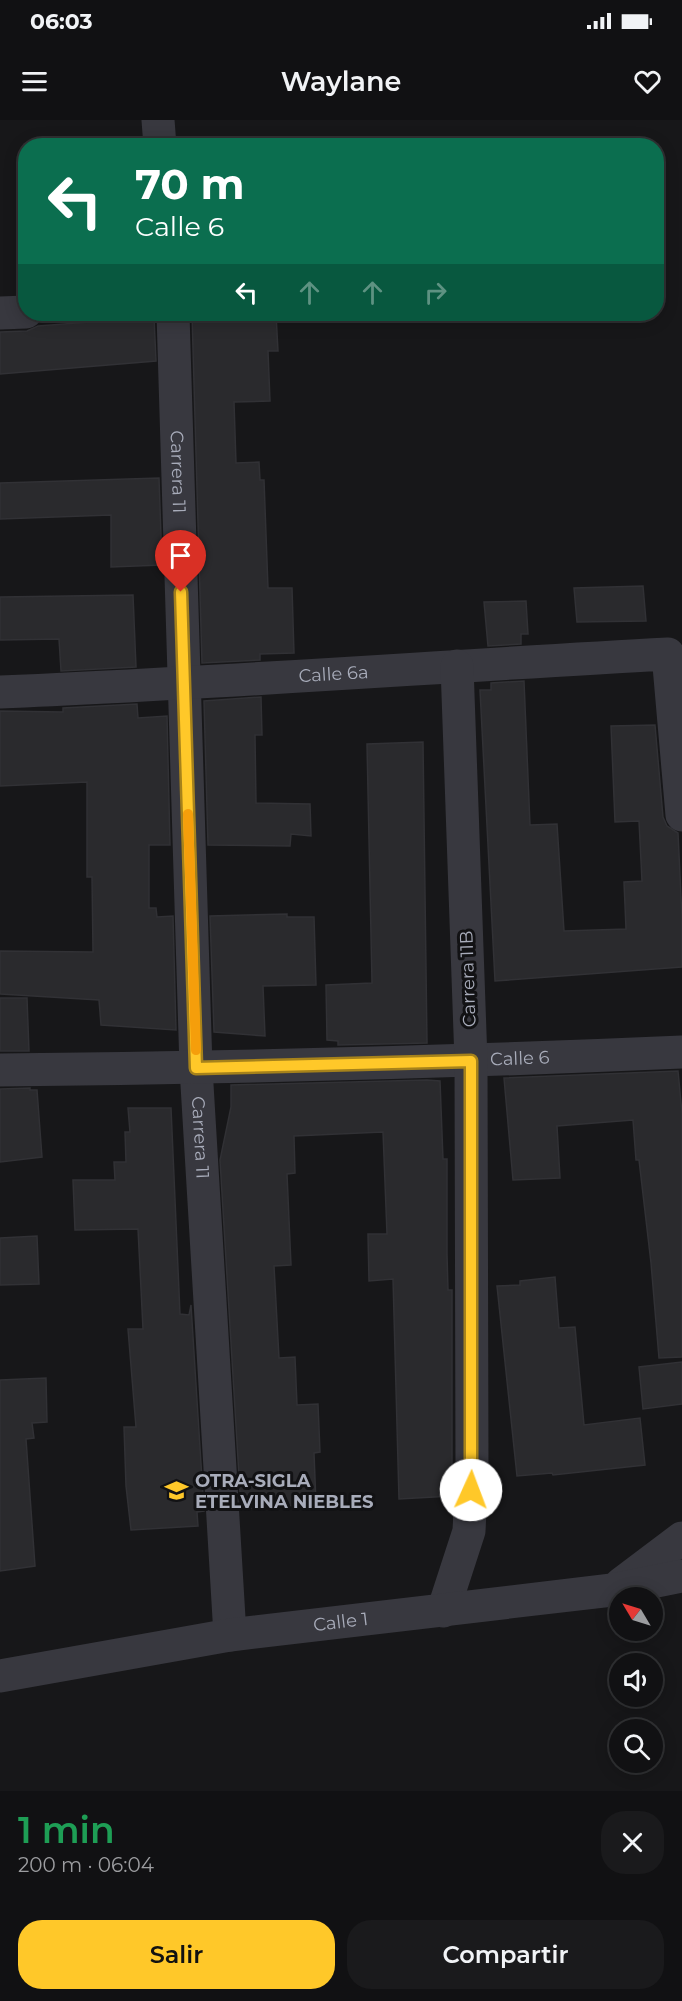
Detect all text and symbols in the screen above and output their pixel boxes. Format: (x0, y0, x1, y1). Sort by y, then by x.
text: 06:03 (30, 8, 92, 35)
icon: menu (18, 65, 51, 98)
text: Waylane (281, 65, 401, 98)
icon: heart (631, 65, 664, 98)
text: 70 m (135, 158, 245, 210)
icon: left (36, 162, 114, 240)
text: Calle 6 (135, 210, 224, 243)
icon: left (230, 276, 263, 309)
icon: ahead (293, 276, 326, 309)
icon: ahead (356, 276, 389, 309)
icon: right (419, 276, 452, 309)
street label: Carrera 11 (166, 430, 190, 514)
pin (155, 530, 206, 592)
icon: arrive (164, 539, 197, 572)
street label: Calle 6a (298, 661, 369, 687)
street label: Carrera 11B (455, 930, 481, 1028)
street label: Calle 6 (490, 1046, 550, 1070)
street label: Carrera 11 (187, 1095, 214, 1180)
position arrow (439, 1458, 503, 1522)
place label: OTRA-SIGLA ETELVINA NIEBLES (195, 1470, 374, 1513)
school or university icon: OTRA-SIGLA ETELVINA NIEBLES (164, 1478, 190, 1504)
north arrow (609, 1587, 663, 1641)
map controls (609, 1587, 663, 1773)
street label: Calle 1 (312, 1608, 369, 1636)
button: sound (609, 1653, 663, 1707)
button: search (609, 1719, 663, 1773)
text: 1 min (18, 1808, 115, 1852)
button: close (601, 1811, 664, 1874)
text: 200 m · 06:04 (18, 1853, 154, 1877)
button: Salir (18, 1920, 335, 1989)
button: Compartir (347, 1920, 664, 1989)

